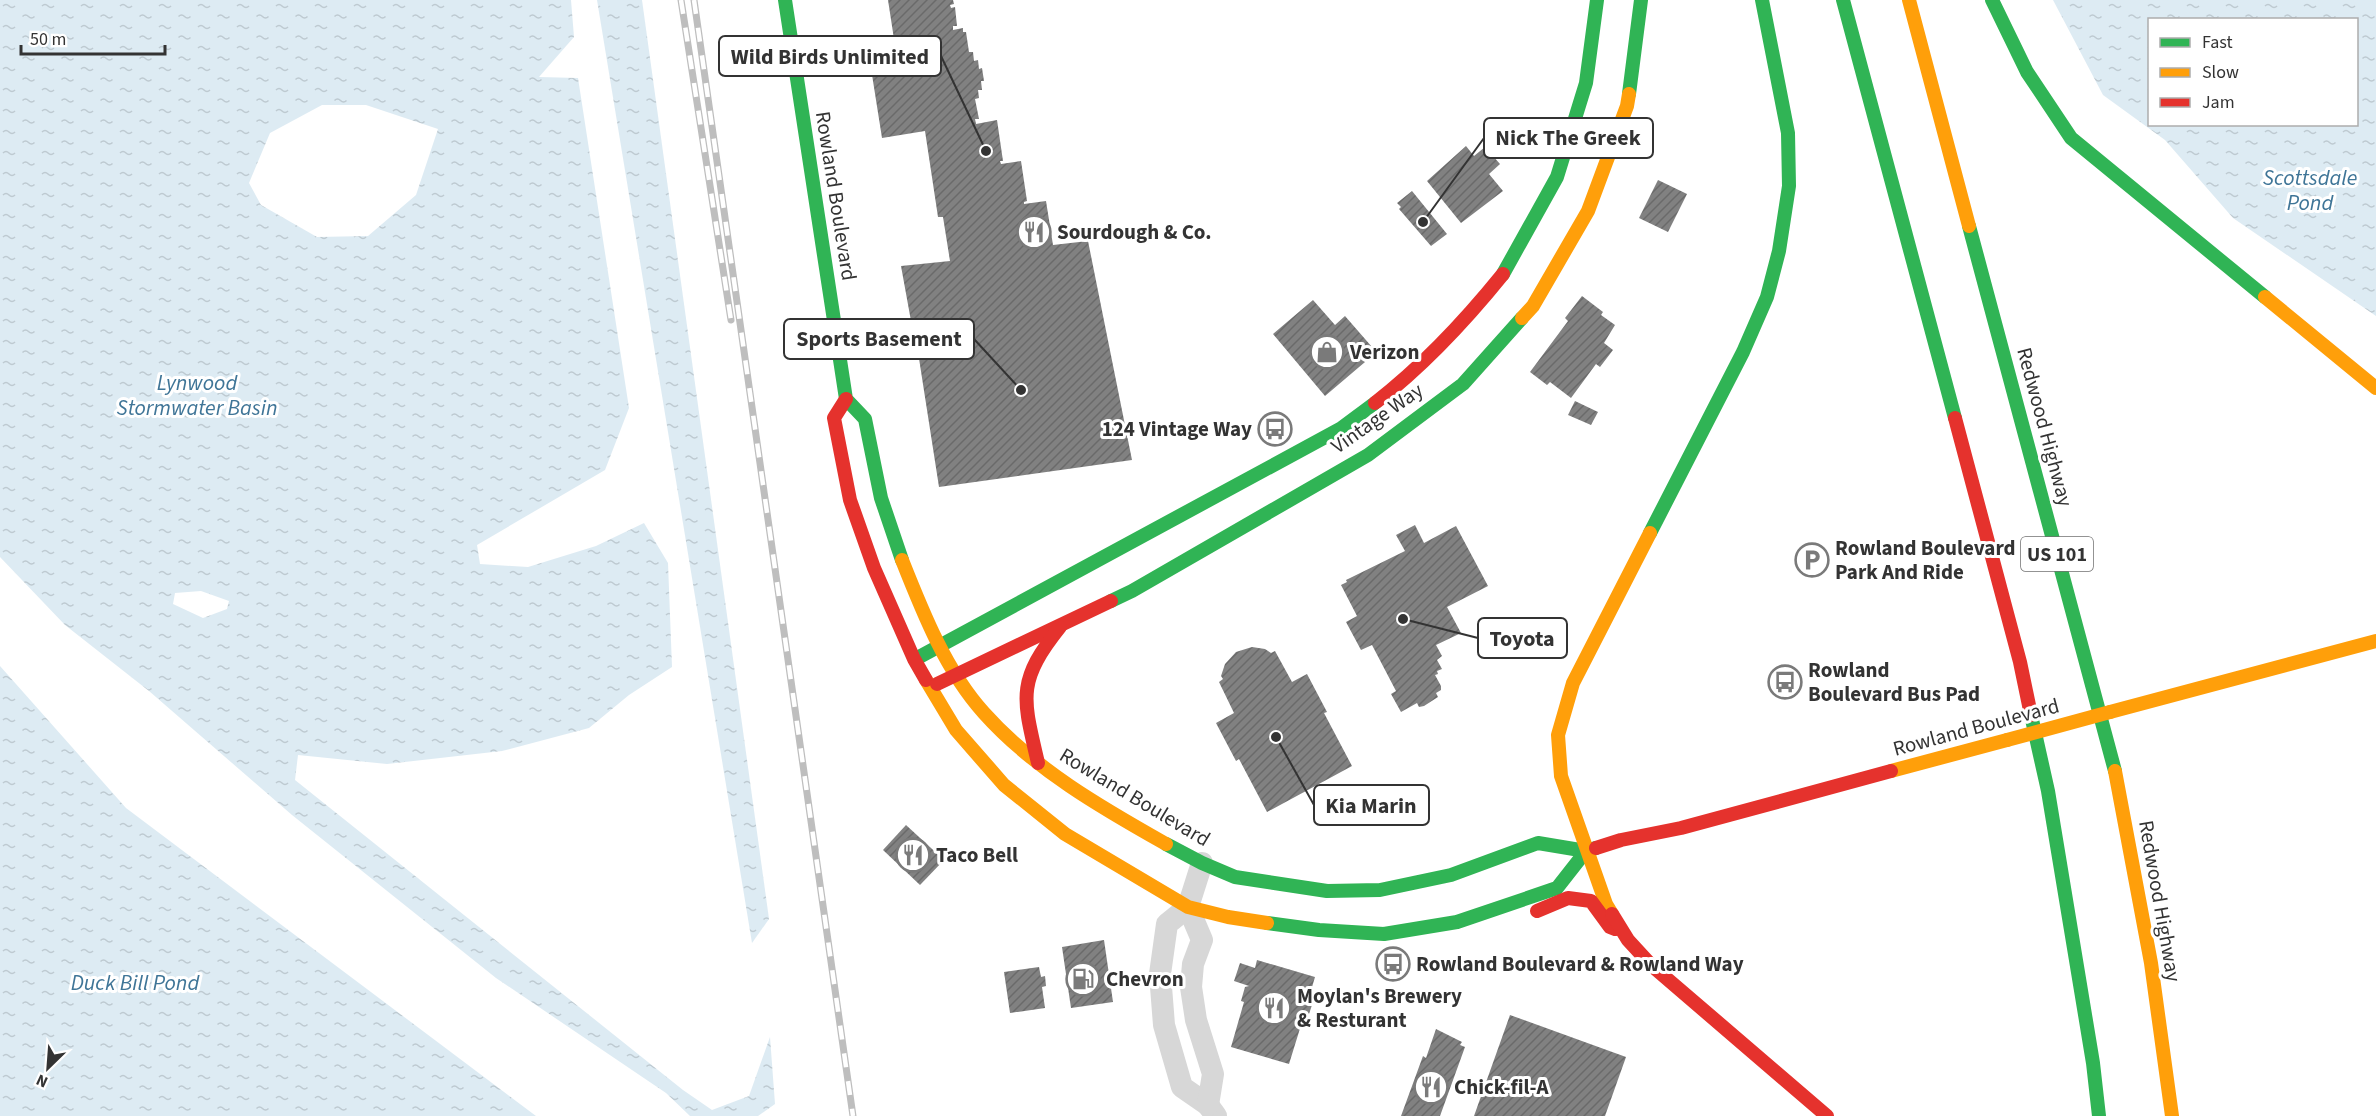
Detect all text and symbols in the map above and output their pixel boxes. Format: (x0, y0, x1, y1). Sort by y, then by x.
scale bar (21, 18, 165, 56)
legend (2148, 18, 2358, 126)
text: 50 m (30, 27, 66, 52)
text: Fast (2202, 30, 2233, 55)
callout: Wild Birds Unlimited (719, 36, 941, 76)
text: Wild Birds Unlimited (731, 41, 929, 73)
text: Slow (2202, 60, 2239, 85)
text: Jam (2202, 90, 2235, 115)
street label: Rowland Boulevard (808, 109, 864, 283)
callout: Nick The Greek (1484, 118, 1653, 158)
text: Nick The Greek (1495, 122, 1641, 154)
water label: Scottsdale Pond (2263, 162, 2357, 219)
restaurant icon: Sourdough & Co. (1016, 214, 1052, 250)
place label: Sourdough & Co. (1057, 217, 1212, 247)
callout: Sports Basement (784, 319, 974, 359)
text: Sports Basement (796, 323, 962, 355)
shop icon: Verizon (1309, 334, 1345, 370)
place label: Verizon (1349, 337, 1419, 367)
street label: Redwood Highway (2009, 344, 2081, 510)
water label: Lynwood Stormwater Basin (117, 367, 277, 424)
street label: Vintage Way (1325, 375, 1429, 461)
bus stop icon: 124 Vintage Way (1257, 411, 1293, 447)
place label: 124 Vintage Way (1102, 414, 1252, 444)
place label: Rowland Boulevard Park And Ride (1835, 533, 2016, 587)
road number: US 101 (2021, 537, 2093, 571)
parking icon: Rowland Boulevard Park And Ride (1794, 542, 1830, 578)
callout: Toyota (1478, 618, 1567, 658)
text: Toyota (1489, 623, 1555, 655)
place label: Rowland Boulevard Bus Pad (1808, 655, 1980, 709)
bus stop icon: Rowland Boulevard Bus Pad (1767, 664, 1803, 700)
street label: Rowland Boulevard (1889, 690, 2063, 764)
street label: Rowland Boulevard (1054, 740, 1216, 854)
callout: Kia Marin (1314, 785, 1429, 825)
text: Kia Marin (1325, 790, 1417, 822)
street label: Redwood Highway (2131, 818, 2189, 984)
restaurant icon: Taco Bell (895, 837, 931, 873)
place label: Taco Bell (936, 840, 1018, 870)
bus stop icon: Rowland Boulevard & Rowland Way (1375, 946, 1411, 982)
place label: Rowland Boulevard & Rowland Way (1416, 949, 1744, 979)
fuel station icon: Chevron (1065, 961, 1101, 997)
place label: Chevron (1106, 964, 1184, 994)
water label: Duck Bill Pond (71, 967, 200, 999)
place label: Moylan's Brewery & Resturant (1297, 981, 1462, 1035)
restaurant icon: Moylan's Brewery & Resturant (1256, 990, 1292, 1026)
north arrow (18, 1038, 78, 1098)
text: N (33, 1068, 52, 1093)
restaurant icon: Chick-fil-A (1413, 1069, 1449, 1105)
place label: Chick-fil-A (1454, 1072, 1549, 1102)

